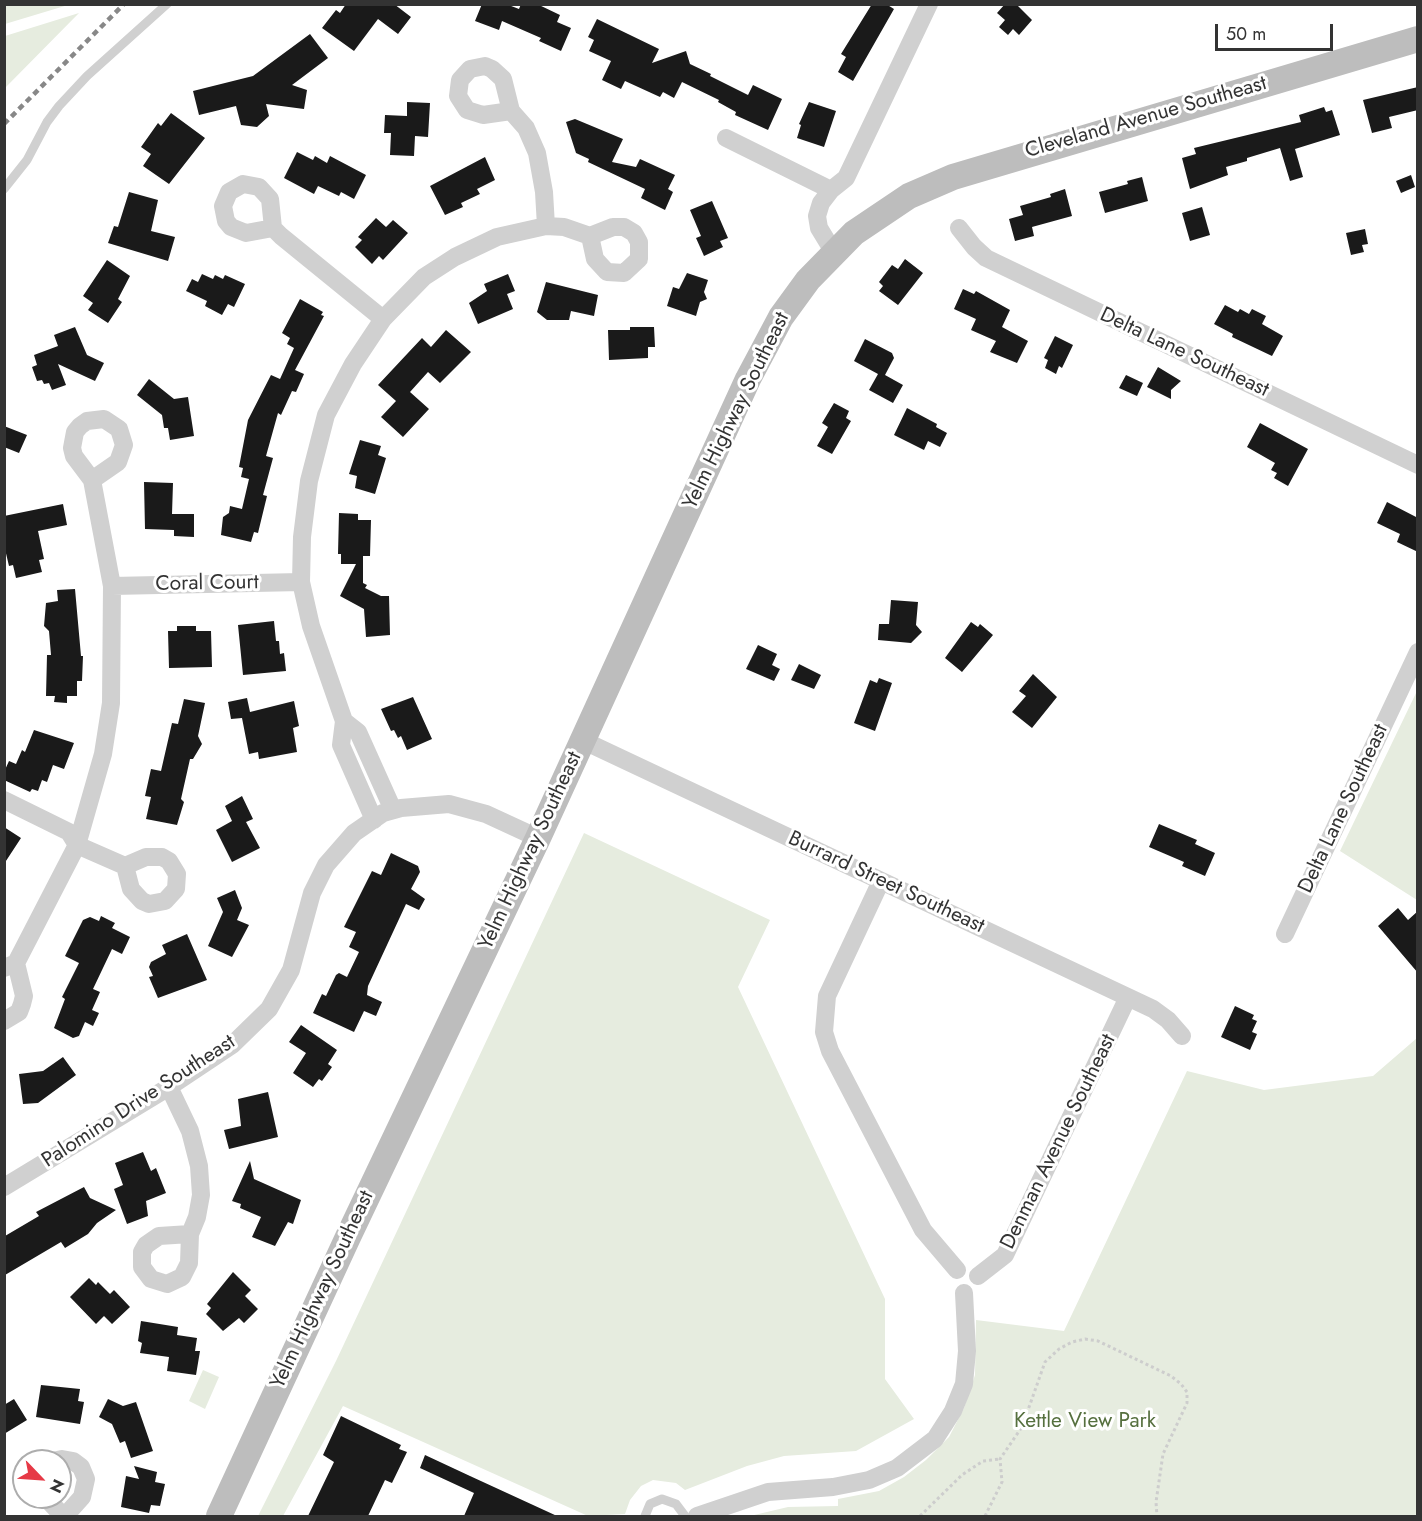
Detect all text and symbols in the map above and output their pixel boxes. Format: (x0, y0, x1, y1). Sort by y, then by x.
scale bar (1218, 12, 1336, 50)
text: 50 m (1226, 21, 1266, 47)
street label: Cleveland Avenue Southeast (1022, 71, 1270, 165)
street label: Delta Lane Southeast (1096, 303, 1272, 403)
street label: Yelm Highway Southeast (678, 309, 796, 513)
street label: Coral Court (155, 570, 259, 598)
street label: Delta Lane Southeast (1294, 721, 1394, 897)
street label: Yelm Highway Southeast (474, 748, 588, 954)
street label: Burrard Street Southeast (784, 826, 988, 940)
street label: Palomino Drive Southeast (38, 1030, 240, 1174)
street label: Denman Avenue Southeast (996, 1030, 1122, 1254)
street label: Yelm Highway Southeast (266, 1187, 380, 1393)
park label: Kettle View Park (1014, 1409, 1156, 1435)
north arrow (12, 1449, 72, 1509)
text: N (44, 1475, 70, 1497)

